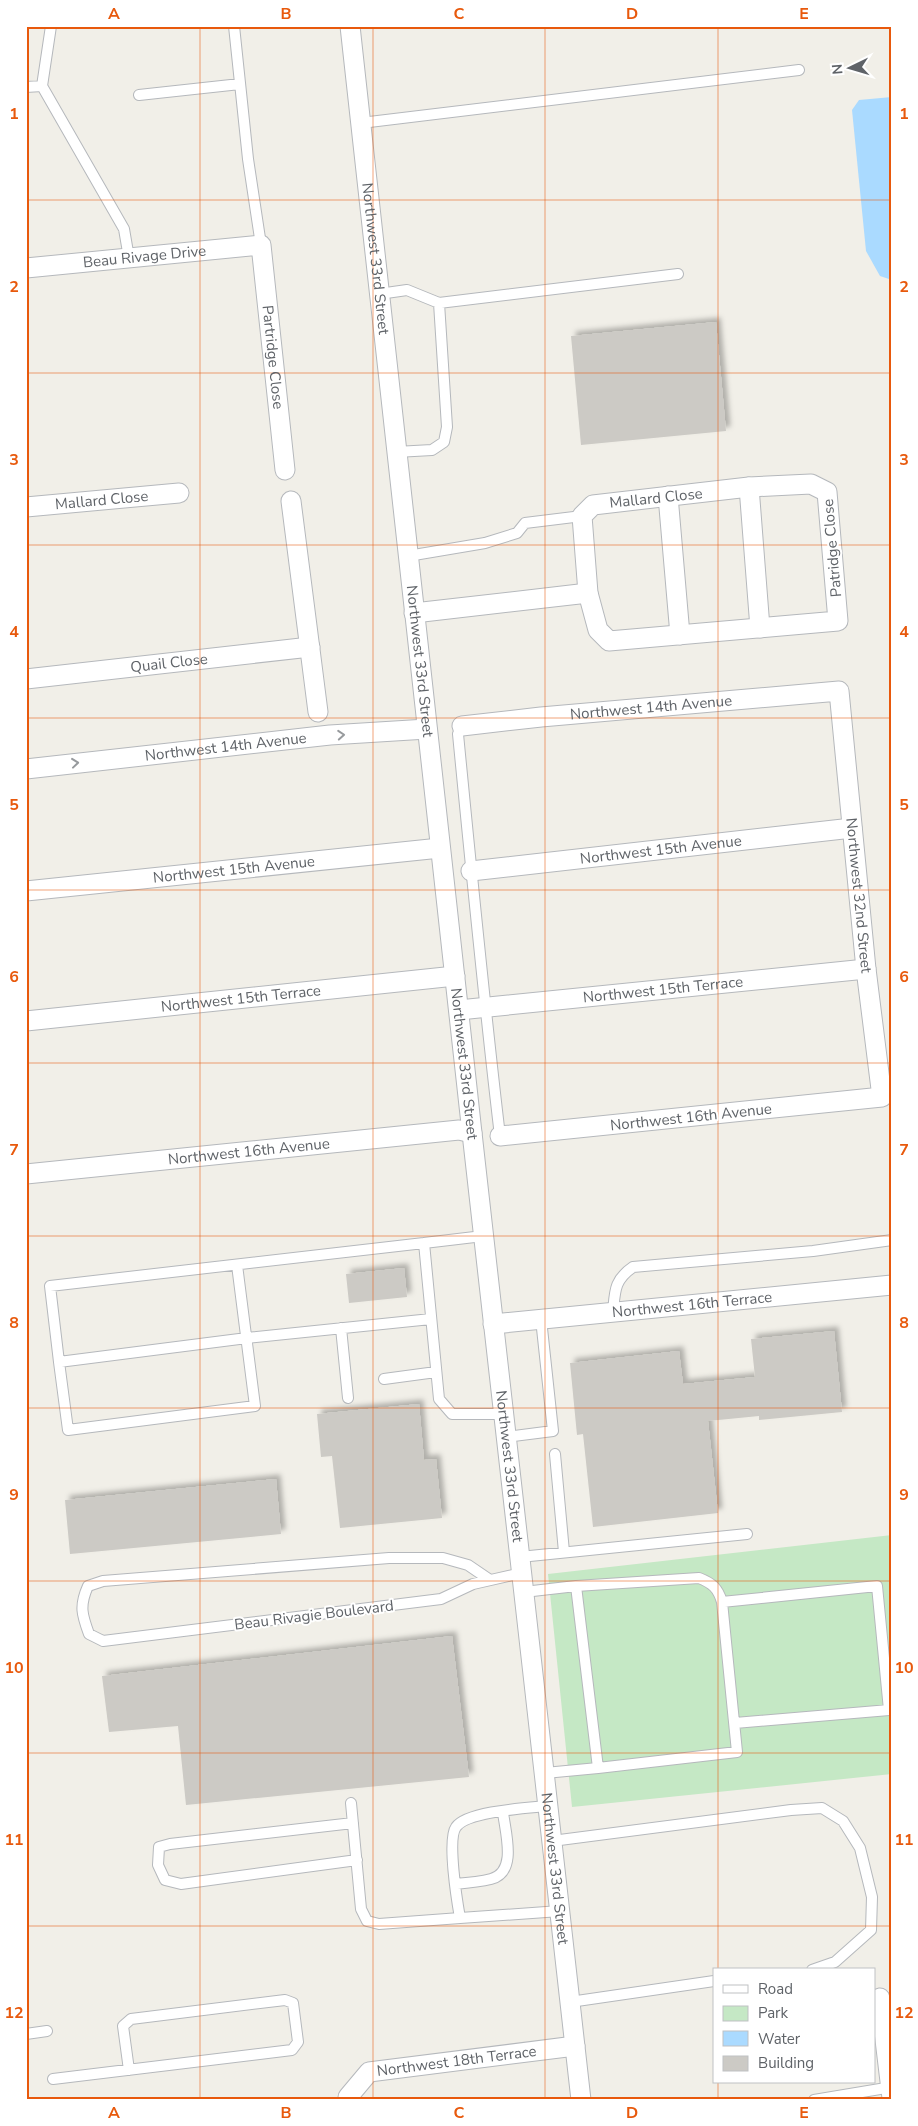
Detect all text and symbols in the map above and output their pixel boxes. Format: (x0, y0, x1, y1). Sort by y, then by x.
text: A (108, 3, 120, 25)
text: B (280, 3, 292, 25)
text: C (454, 3, 465, 25)
text: D (626, 3, 638, 25)
text: E (799, 3, 809, 25)
north arrow (826, 42, 876, 92)
text: N (828, 63, 847, 75)
text: 1 (9, 103, 19, 125)
text: 1 (899, 103, 909, 125)
street label: Northwest 33rd Street (357, 182, 394, 336)
street label: Beau Rivage Drive (82, 240, 207, 272)
text: 2 (9, 276, 19, 298)
text: 2 (899, 276, 909, 298)
street label: Partridge Close (257, 304, 288, 410)
text: 3 (9, 449, 19, 471)
text: 3 (899, 449, 909, 471)
street label: Mallard Close (608, 483, 704, 513)
street label: Mallard Close (54, 486, 149, 514)
street label: Patridge Close (818, 498, 846, 598)
street label: Northwest 33rd Street (402, 584, 438, 739)
text: 4 (9, 621, 19, 643)
text: 4 (899, 621, 909, 643)
street label: Quail Close (129, 649, 209, 677)
street label: Northwest 14th Avenue (569, 690, 733, 724)
street label: Northwest 14th Avenue (144, 728, 308, 766)
one-way arrow (337, 729, 345, 740)
one-way arrow (71, 758, 79, 769)
text: 5 (9, 794, 19, 816)
text: 5 (899, 794, 909, 816)
street label: Northwest 32nd Street (841, 817, 877, 975)
street label: Northwest 15th Avenue (579, 831, 743, 869)
street label: Northwest 15th Avenue (152, 851, 316, 888)
text: 6 (9, 966, 19, 988)
text: 6 (899, 966, 909, 988)
street label: Northwest 15th Terrace (582, 971, 744, 1007)
street label: Northwest 15th Terrace (160, 980, 322, 1017)
street label: Northwest 33rd Street (446, 987, 483, 1141)
street label: Northwest 16th Avenue (609, 1099, 773, 1135)
street label: Northwest 16th Avenue (167, 1133, 331, 1170)
text: 7 (9, 1139, 19, 1161)
text: 7 (899, 1139, 909, 1161)
street label: Northwest 16th Terrace (611, 1287, 773, 1322)
text: 8 (9, 1312, 19, 1334)
text: 8 (899, 1312, 909, 1334)
street label: Northwest 33rd Street (491, 1389, 528, 1544)
text: 9 (9, 1484, 19, 1506)
text: 9 (899, 1484, 909, 1506)
street label: Beau Rivagie Boulevard (233, 1595, 395, 1635)
text: 10 (4, 1657, 24, 1679)
text: 10 (894, 1657, 914, 1679)
street label: Northwest 33rd Street (536, 1792, 573, 1946)
text: 11 (4, 1829, 24, 1851)
text: 11 (894, 1829, 914, 1851)
legend (713, 1968, 876, 2084)
text: Road (758, 1979, 793, 1999)
text: 12 (4, 2002, 24, 2024)
text: 12 (894, 2002, 914, 2024)
text: Park (758, 2003, 788, 2023)
text: Water (758, 2029, 801, 2049)
street label: Northwest 18th Terrace (376, 2041, 538, 2081)
text: Building (758, 2053, 814, 2073)
text: A (108, 2102, 120, 2124)
text: B (280, 2102, 292, 2124)
text: C (454, 2102, 465, 2124)
text: D (626, 2102, 638, 2124)
text: E (799, 2102, 809, 2124)

